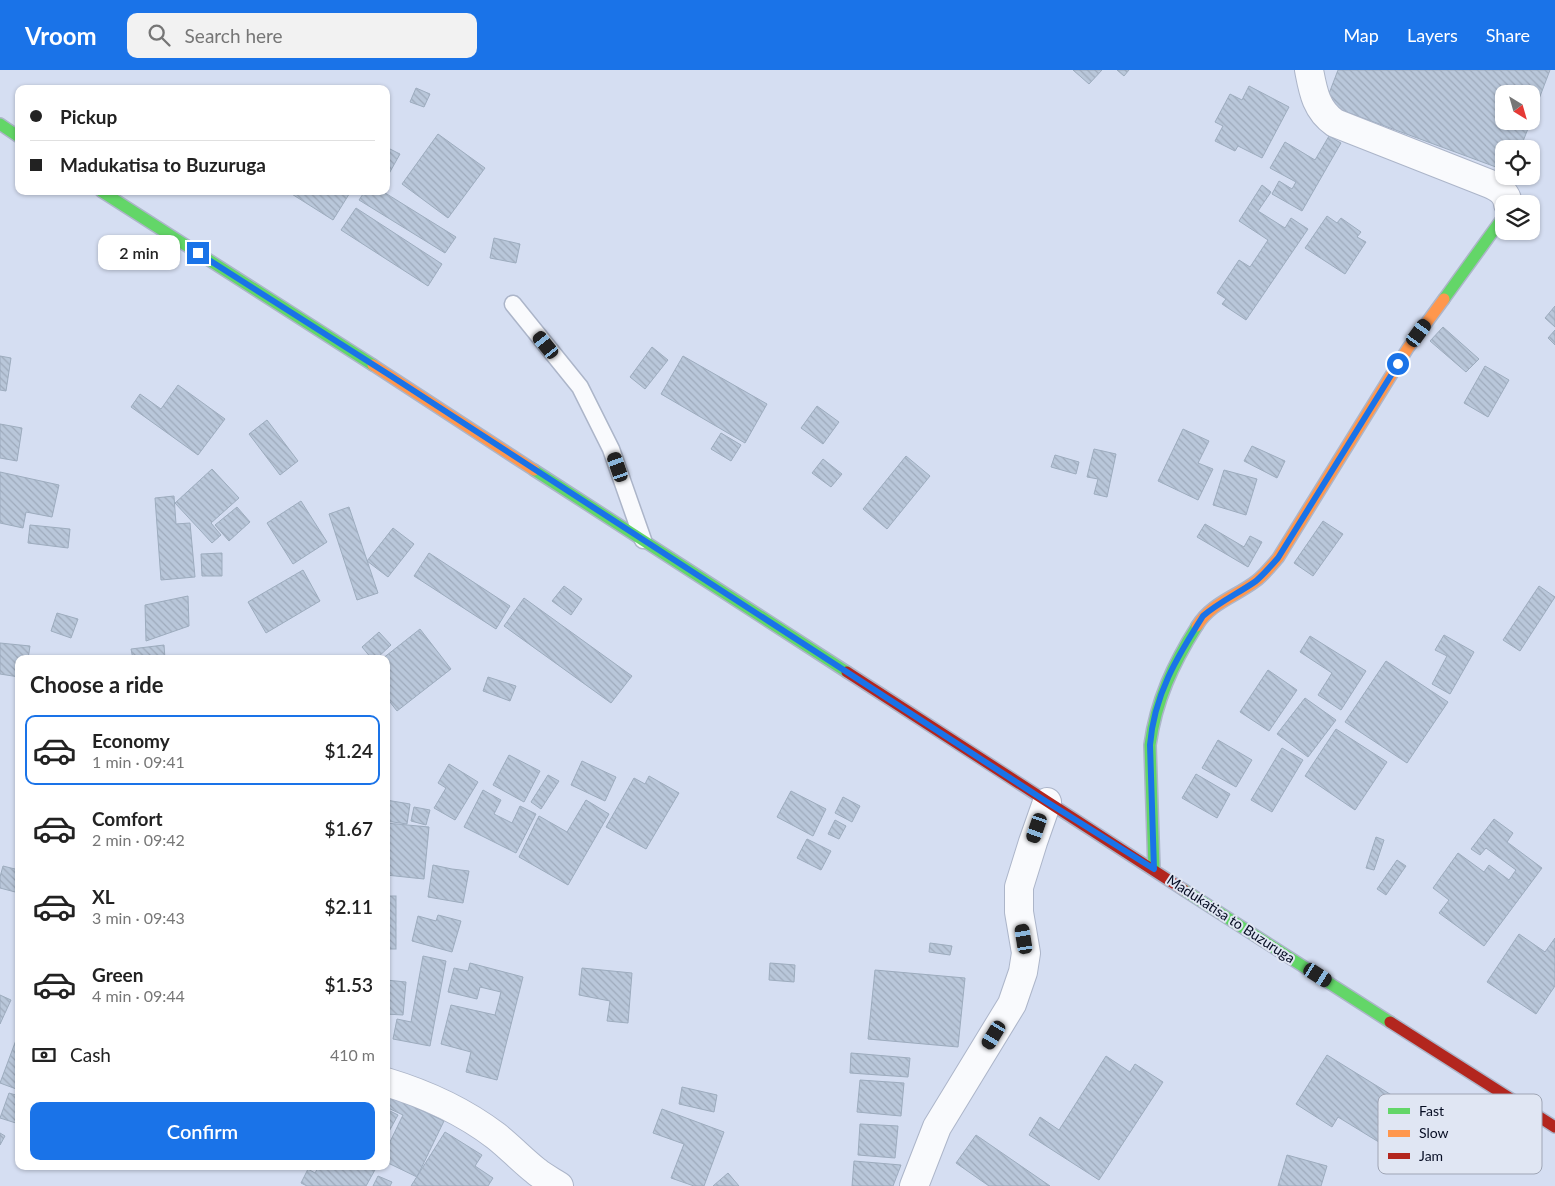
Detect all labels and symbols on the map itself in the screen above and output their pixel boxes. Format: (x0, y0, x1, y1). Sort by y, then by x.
north arrow (1495, 85, 1540, 130)
callout: 2 min (98, 236, 180, 270)
route end (187, 242, 209, 264)
car (1404, 316, 1433, 350)
car (530, 329, 561, 361)
route start (1387, 353, 1409, 375)
car (606, 450, 629, 484)
car (1025, 811, 1048, 845)
street label: Madukatisa to Buzuruga (1164, 871, 1298, 966)
car (1014, 923, 1033, 955)
car (1301, 961, 1334, 989)
car (979, 1018, 1008, 1052)
legend (1378, 1094, 1542, 1174)
text: Fast (1419, 1102, 1444, 1119)
text: Slow (1419, 1124, 1449, 1141)
text: Jam (1419, 1147, 1443, 1164)

